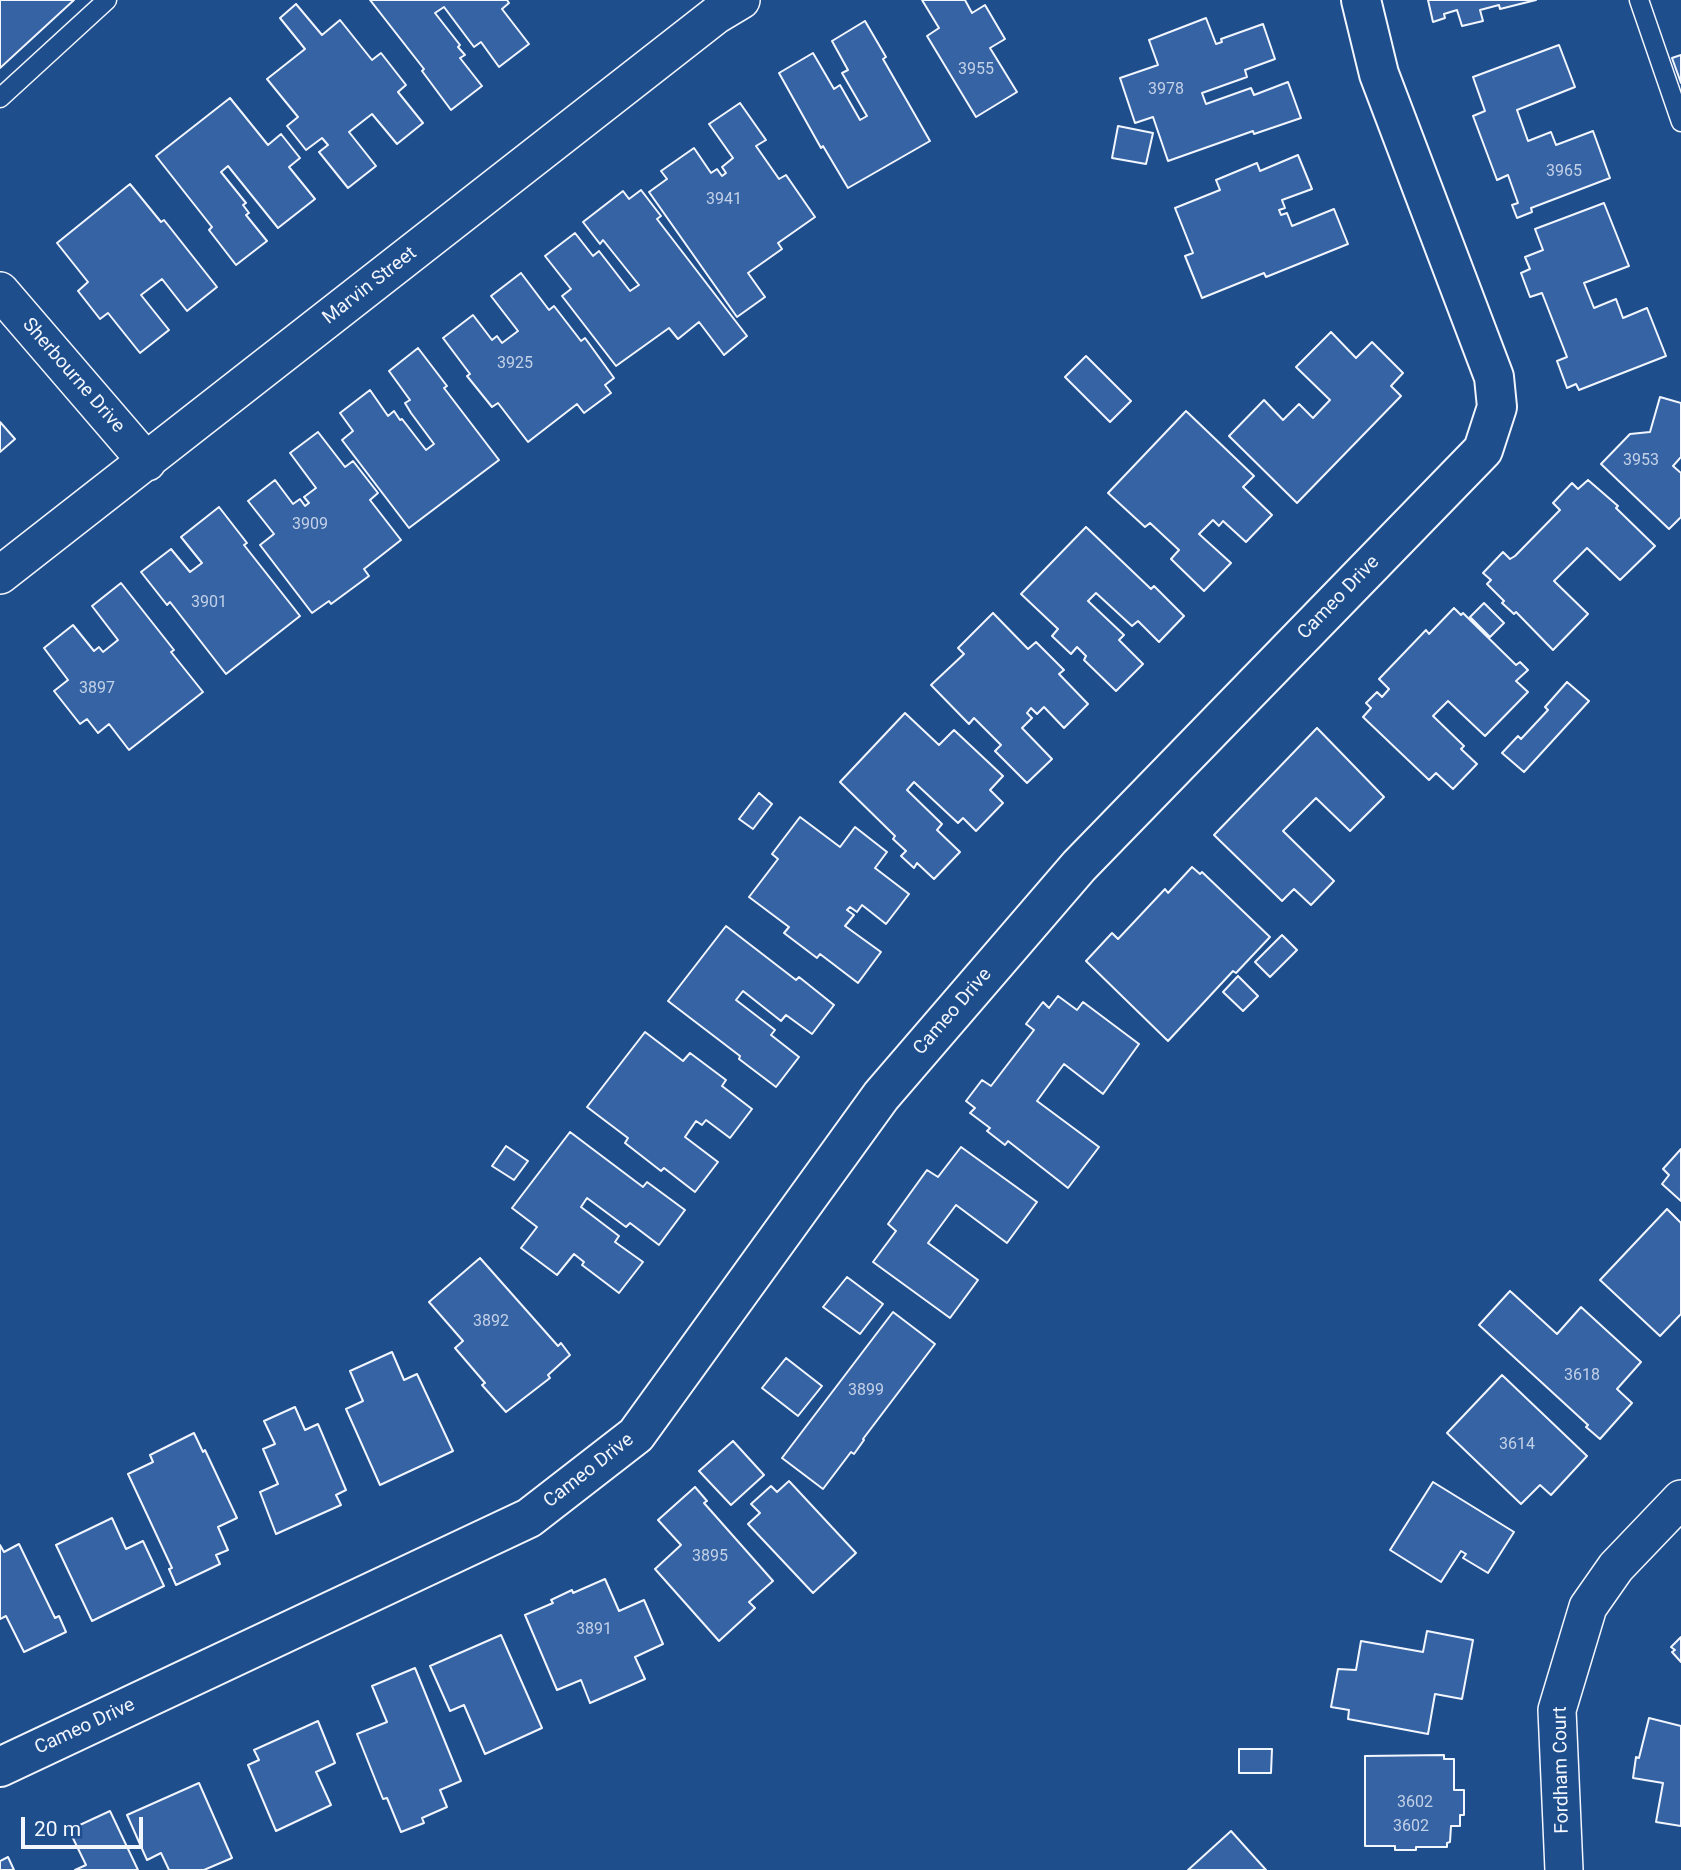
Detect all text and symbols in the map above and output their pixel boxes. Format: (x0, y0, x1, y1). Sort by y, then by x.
house number: 3955 (958, 60, 994, 80)
house number: 3978 (1148, 80, 1184, 100)
house number: 3965 (1546, 162, 1582, 182)
house number: 3941 (706, 190, 742, 210)
street label: Marvin Street (319, 242, 421, 330)
street label: Sherbourne Drive (17, 314, 129, 438)
house number: 3925 (497, 354, 533, 374)
house number: 3953 (1623, 451, 1659, 471)
house number: 3909 (292, 515, 328, 535)
street label: Cameo Drive (1293, 551, 1385, 645)
house number: 3901 (191, 593, 227, 613)
house number: 3897 (79, 679, 115, 699)
street label: Cameo Drive (909, 964, 997, 1060)
house number: 3892 (473, 1312, 509, 1332)
house number: 3618 (1564, 1366, 1600, 1386)
house number: 3899 (848, 1381, 884, 1401)
street label: Cameo Drive (540, 1429, 638, 1513)
house number: 3614 (1499, 1435, 1535, 1455)
house number: 3895 (692, 1547, 728, 1567)
house number: 3891 (576, 1620, 612, 1640)
street label: Cameo Drive (31, 1694, 139, 1760)
street label: Fordham Court (1549, 1706, 1575, 1834)
house number: 3602 (1397, 1793, 1433, 1813)
scale bar (24, 1804, 147, 1848)
text: 20 m (34, 1817, 81, 1841)
house number: 3602 (1393, 1817, 1429, 1837)

